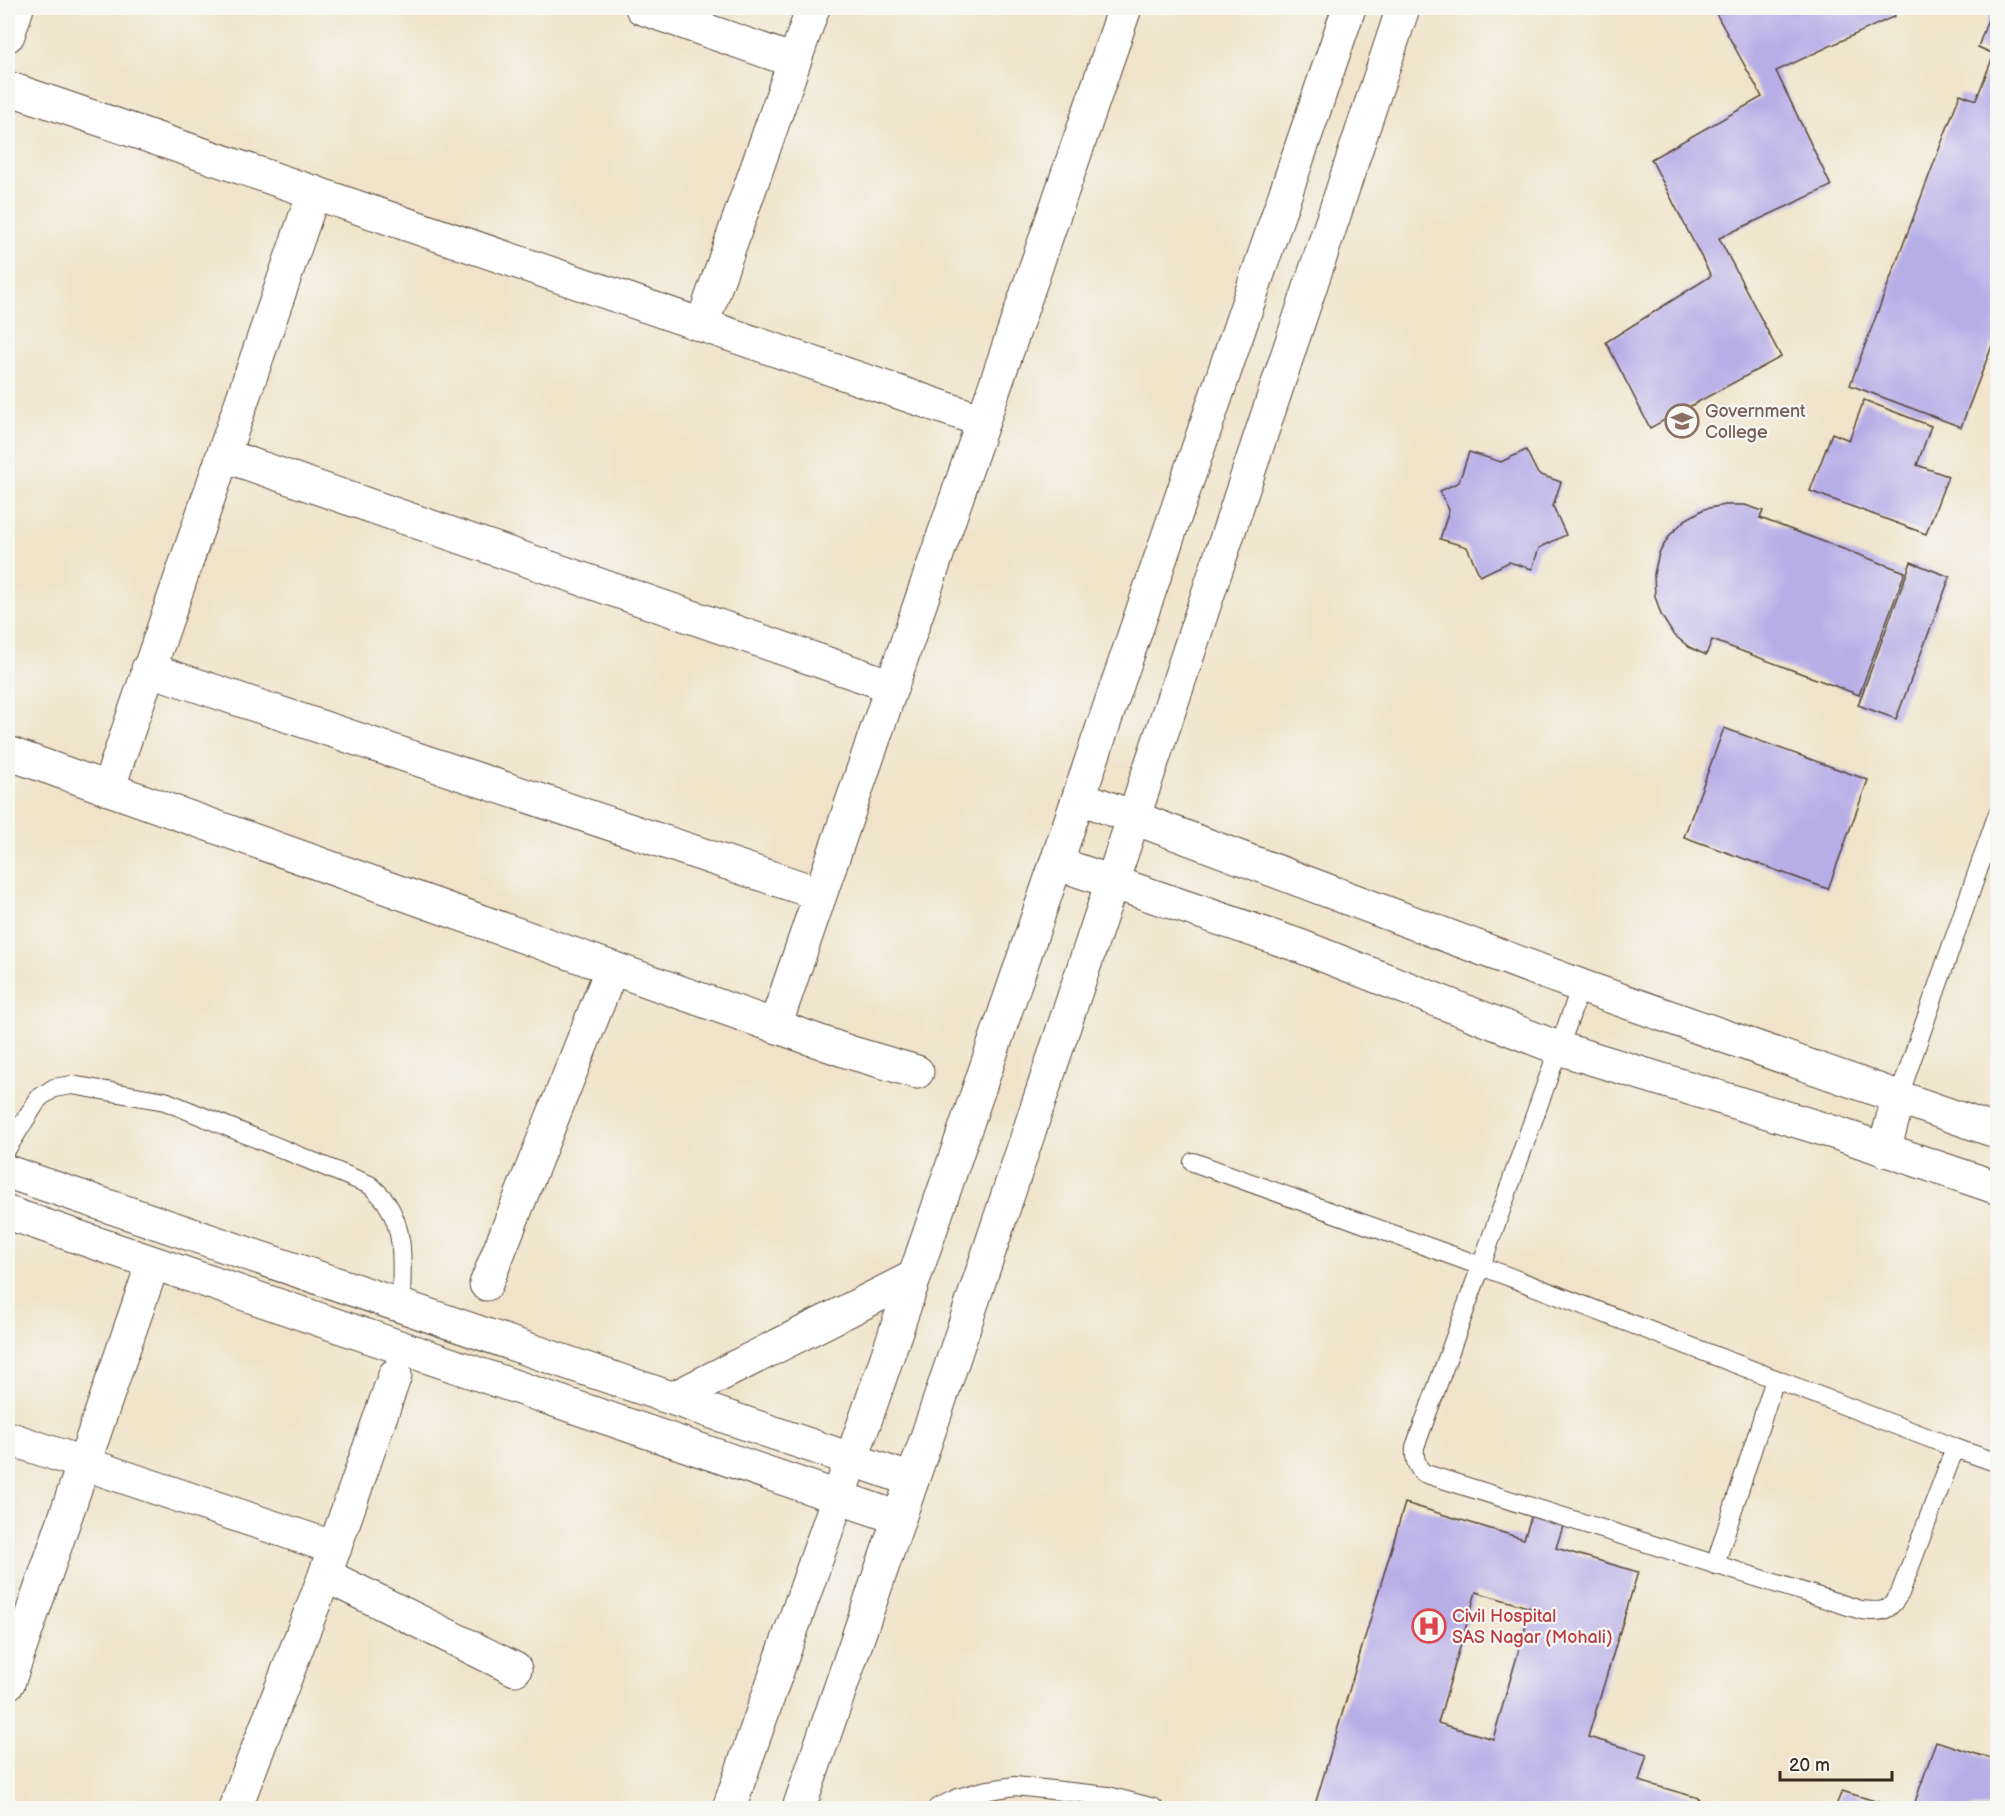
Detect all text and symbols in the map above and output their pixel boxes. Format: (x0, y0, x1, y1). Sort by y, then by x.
place label: Government College (1705, 401, 1806, 443)
school or university icon: Government College (1664, 403, 1700, 439)
place label: Civil Hospital SAS Nagar (Mohali) (1452, 1606, 1613, 1648)
hospital icon: Civil Hospital SAS Nagar (Mohali) (1411, 1608, 1447, 1644)
scale bar (1780, 1744, 1892, 1782)
text: 20 m (1789, 1755, 1830, 1776)

